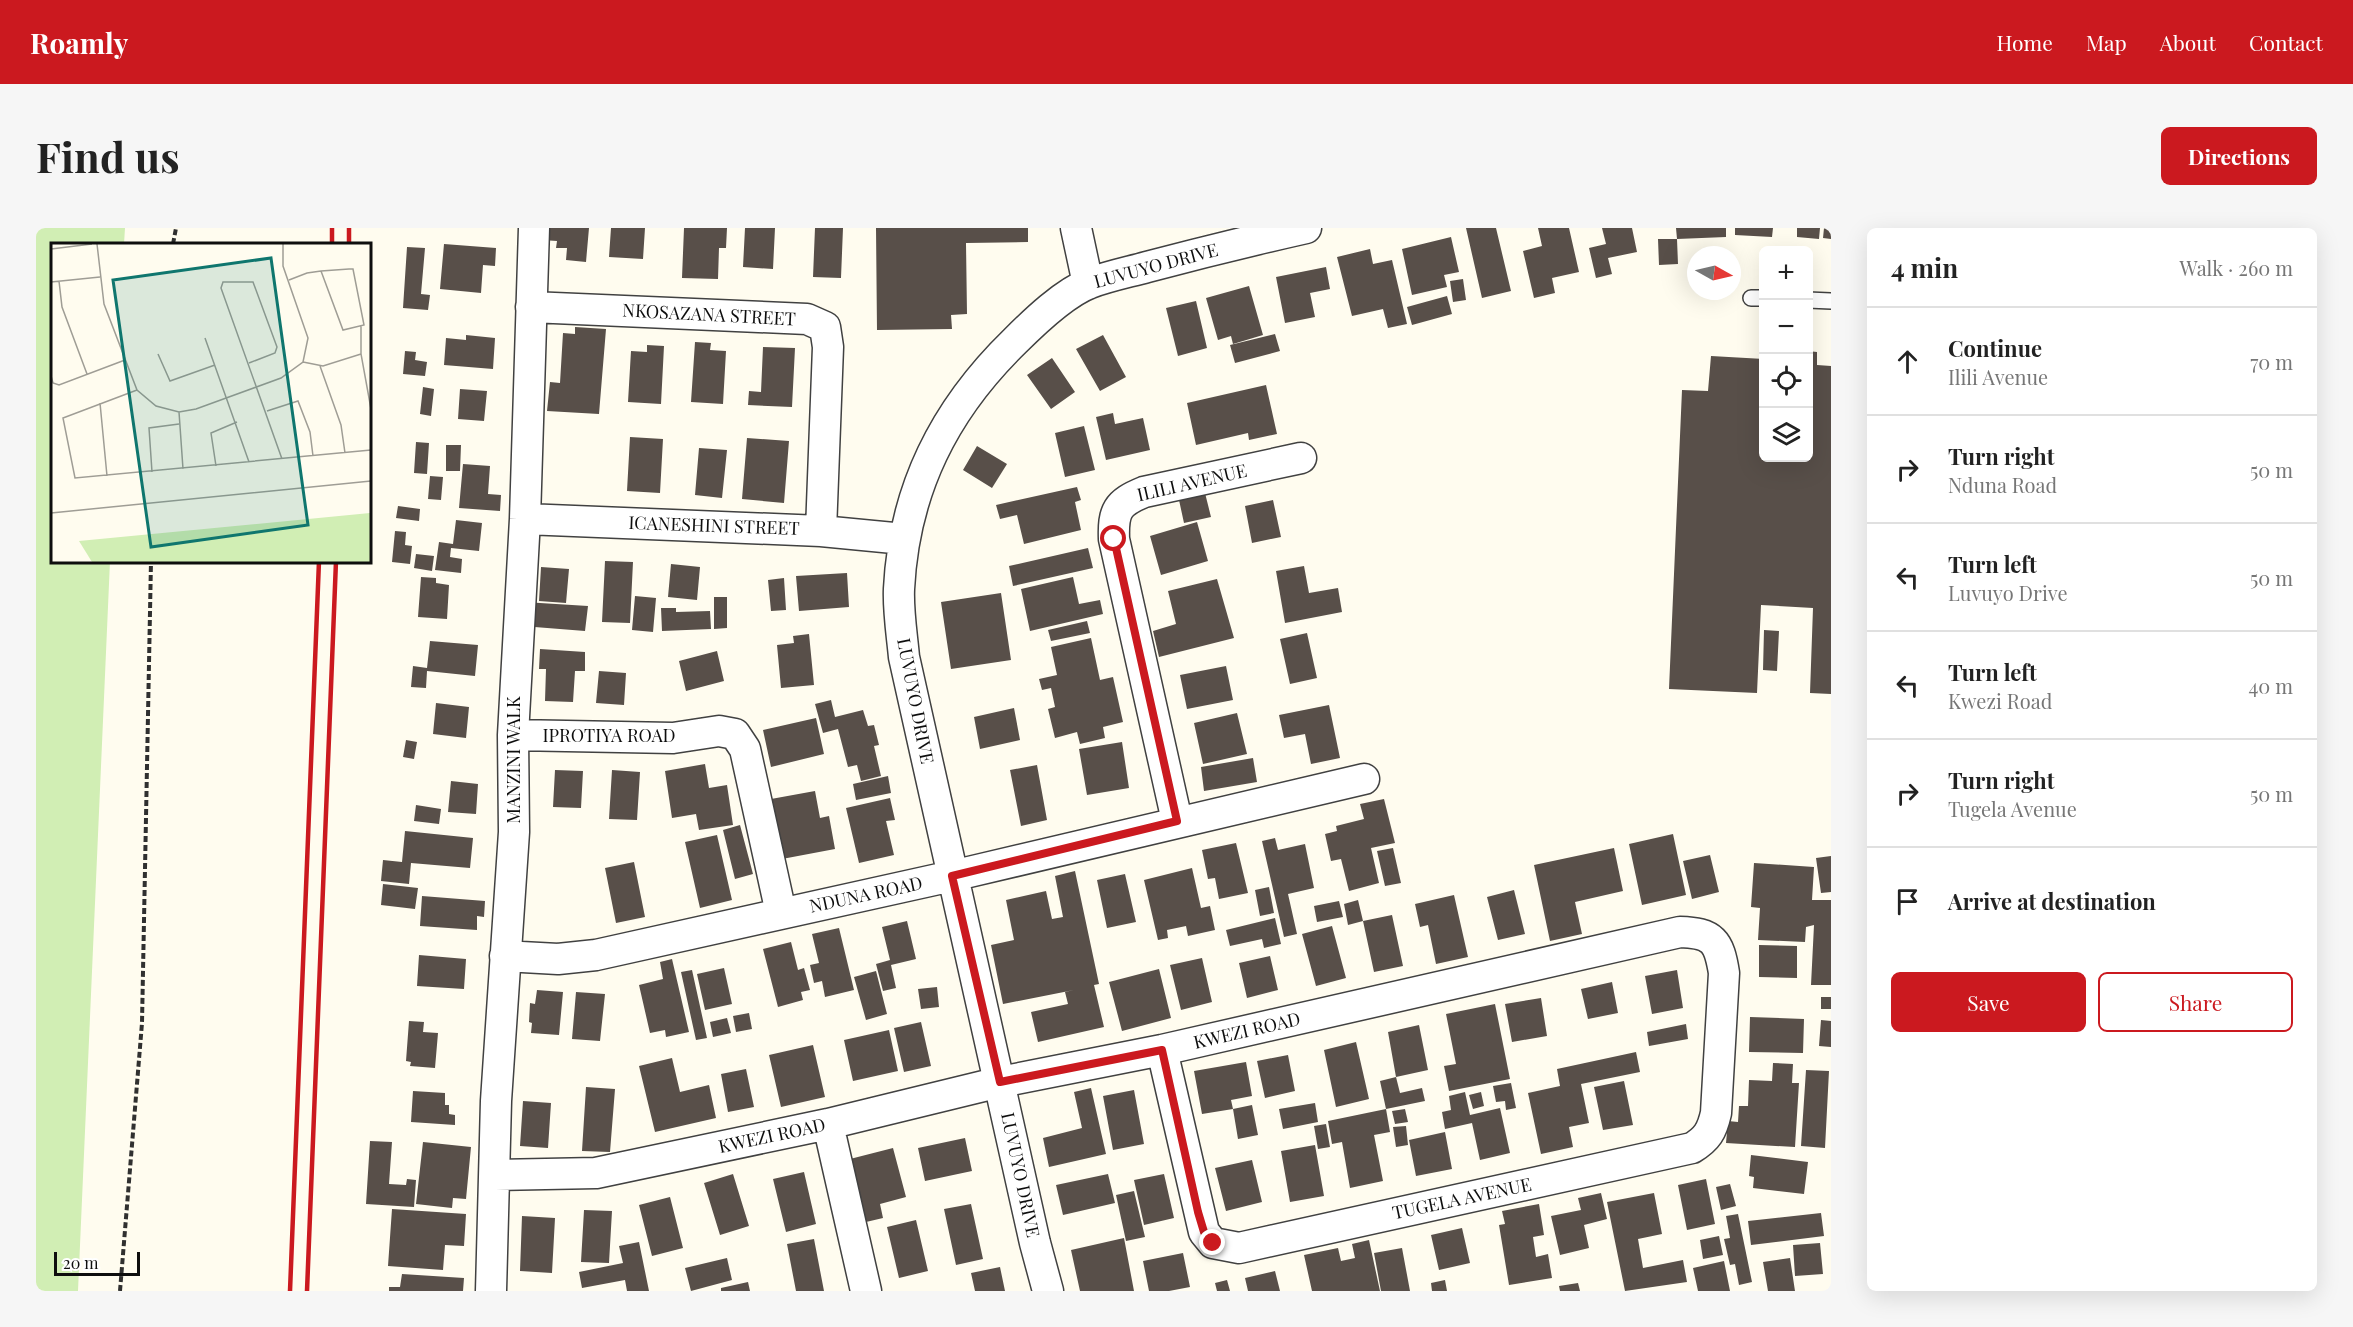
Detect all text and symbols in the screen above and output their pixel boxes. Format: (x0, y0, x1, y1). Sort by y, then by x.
text: Roamly (30, 24, 128, 61)
text: Home (1997, 28, 2053, 56)
text: Map (2086, 28, 2127, 56)
text: About (2160, 28, 2216, 56)
text: Contact (2249, 28, 2323, 56)
button: Directions (2161, 127, 2317, 185)
text: Find us (36, 128, 180, 184)
street label: LUVUYO DRIVE (1091, 237, 1220, 293)
inset map (51, 243, 370, 562)
north arrow (1687, 246, 1741, 300)
map controls (1759, 246, 1813, 462)
button: + (1759, 246, 1813, 300)
text: 4 min (1891, 250, 1958, 285)
text: Walk · 260 m (2180, 254, 2293, 281)
street label: NKOSAZANA STREET (622, 297, 796, 331)
button: − (1759, 300, 1813, 354)
text: Continue (1948, 333, 2042, 363)
icon: ahead (1891, 345, 1924, 378)
text: 70 m (2250, 348, 2293, 375)
button: locate (1759, 354, 1813, 408)
text: Ilili Avenue (1948, 363, 2048, 390)
button: layers (1759, 408, 1813, 462)
text: Turn right (1948, 441, 2054, 471)
icon: right (1891, 453, 1924, 486)
text: 50 m (2250, 456, 2293, 483)
street label: ILILI AVENUE (1134, 458, 1249, 506)
text: Nduna Road (1948, 471, 2057, 498)
street label: ICANESHINI STREET (628, 510, 800, 540)
route start (1100, 525, 1126, 551)
text: Turn left (1948, 549, 2037, 579)
icon: left (1891, 561, 1924, 594)
text: 50 m (2250, 564, 2293, 591)
text: Luvuyo Drive (1948, 579, 2068, 606)
street label: LUVUYO DRIVE (892, 636, 940, 766)
text: Turn left (1948, 657, 2037, 687)
icon: left (1891, 669, 1924, 702)
text: 40 m (2248, 672, 2293, 699)
text: Kwezi Road (1948, 687, 2052, 714)
street label: MANZINI WALK (501, 696, 525, 824)
street label: IPROTIYA ROAD (542, 723, 676, 747)
text: Turn right (1948, 765, 2054, 795)
icon: right (1891, 777, 1924, 810)
text: 50 m (2250, 780, 2293, 807)
text: Tugela Avenue (1948, 795, 2077, 822)
street label: NDUNA ROAD (807, 870, 925, 918)
icon: arrive (1891, 885, 1924, 918)
text: Arrive at destination (1948, 886, 2156, 916)
button: Save (1891, 972, 2086, 1032)
button: Share (2098, 972, 2293, 1032)
street label: KWEZI ROAD (1191, 1006, 1303, 1054)
street label: LUVUYO DRIVE (996, 1110, 1046, 1240)
street label: KWEZI ROAD (716, 1112, 828, 1158)
street label: TUGELA AVENUE (1390, 1172, 1533, 1224)
route end (1199, 1229, 1225, 1255)
scale bar (54, 1249, 140, 1276)
text: 20 m (63, 1252, 98, 1273)

